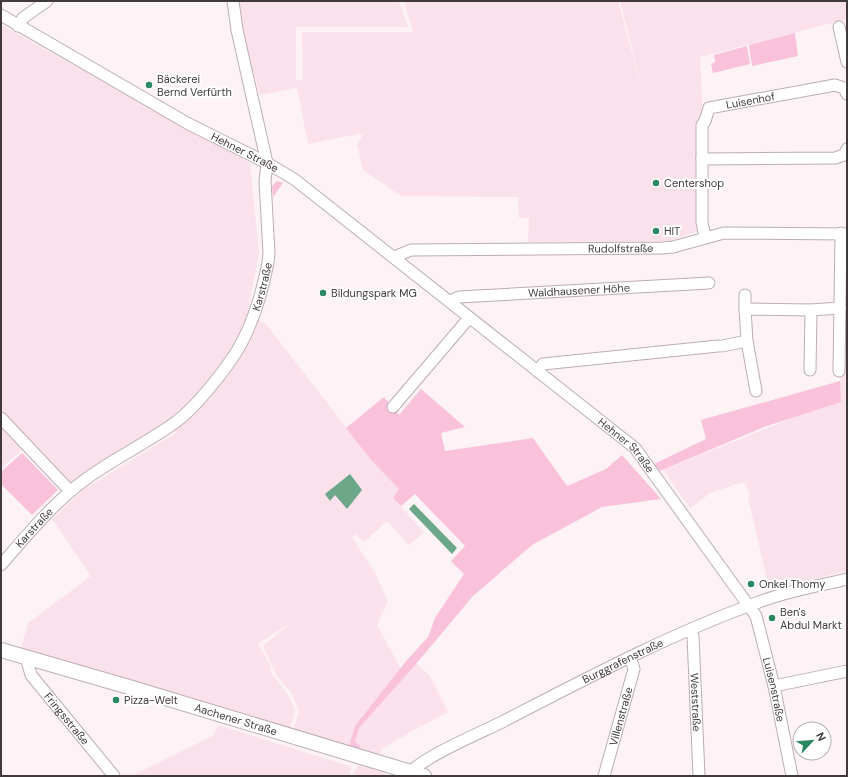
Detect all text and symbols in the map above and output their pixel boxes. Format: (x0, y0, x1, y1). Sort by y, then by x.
place label: Bäckerei Bernd Verfürth (157, 72, 232, 99)
marker: Bäckerei Bernd Verfürth (144, 80, 154, 90)
street label: Luisenhof (725, 89, 776, 112)
street label: Hehner Straße (209, 129, 281, 175)
place label: Centershop (664, 176, 724, 190)
marker: Centershop (651, 178, 661, 188)
place label: HIT (664, 224, 680, 238)
marker: HIT (651, 226, 661, 236)
street label: Rudolfstraße (588, 241, 653, 256)
street label: Karstraße (249, 261, 275, 313)
street label: Waldhausener Höhe (528, 280, 630, 300)
place label: Bildungspark MG (331, 286, 417, 300)
marker: Bildungspark MG (318, 288, 328, 298)
street label: Hehner Straße (595, 415, 657, 475)
street label: Karstraße (12, 505, 56, 550)
place label: Onkel Thomy (759, 577, 825, 591)
marker: Onkel Thomy (746, 579, 756, 589)
place label: Ben's Abdul Markt (780, 605, 842, 632)
marker: Ben's Abdul Markt (767, 613, 777, 623)
street label: Burggrafenstraße (580, 635, 665, 687)
street label: Luisenstraße (760, 656, 788, 723)
street label: Weststraße (688, 672, 704, 732)
street label: Villenstraße (606, 685, 636, 747)
street label: Fringsstraße (41, 689, 92, 748)
place label: Pizza-Welt (124, 693, 178, 707)
marker: Pizza-Welt (111, 695, 121, 705)
street label: Aachener Straße (193, 700, 279, 738)
north arrow (792, 721, 832, 761)
text: N (813, 730, 829, 743)

